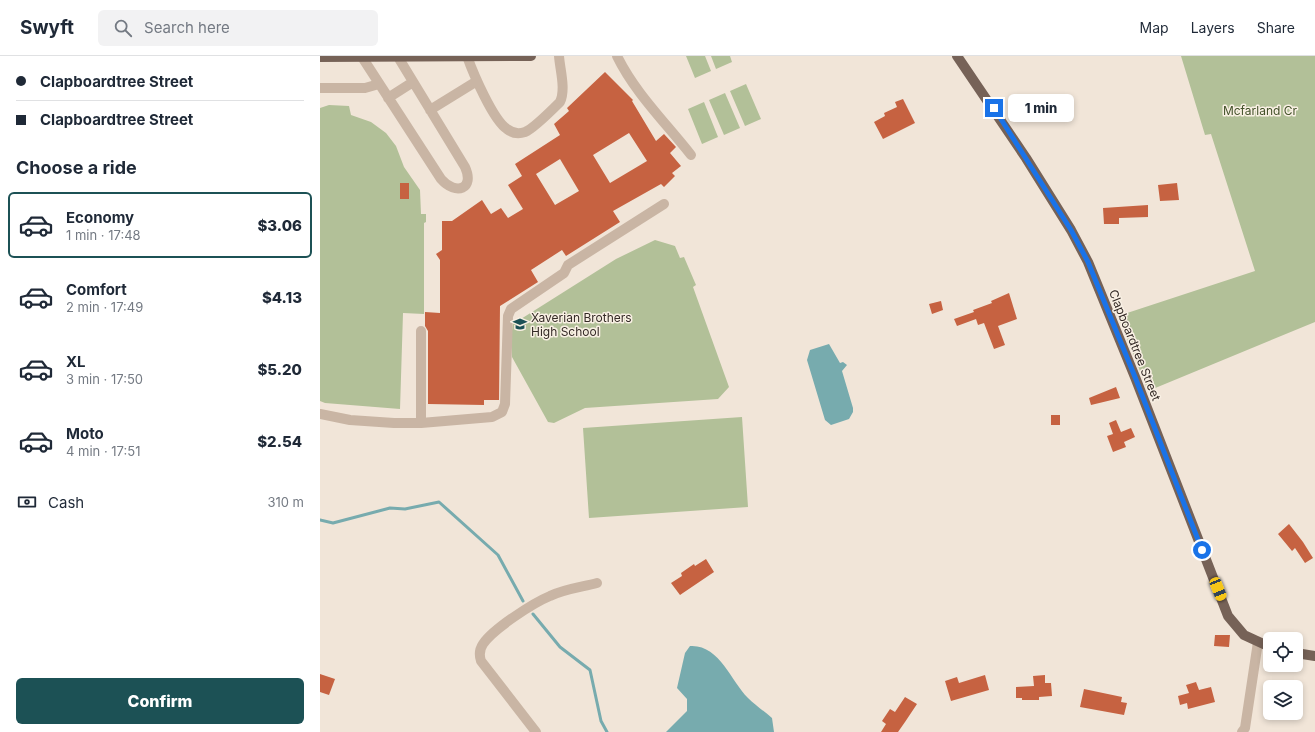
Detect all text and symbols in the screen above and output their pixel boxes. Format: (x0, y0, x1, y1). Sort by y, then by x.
search box (98, 10, 378, 46)
text: Swyft (20, 16, 74, 39)
icon: search (112, 17, 134, 39)
text: Search here (144, 18, 230, 37)
text: Map (1140, 19, 1169, 36)
text: Layers (1191, 19, 1235, 36)
text: Share (1257, 19, 1295, 36)
text: Clapboardtree Street (40, 72, 193, 91)
callout: 1 min (1008, 94, 1074, 122)
route end (985, 99, 1003, 117)
text: 1 min (1025, 100, 1057, 116)
park label: Mcfarland Cr (1223, 103, 1298, 118)
text: Clapboardtree Street (40, 110, 193, 129)
text: Choose a ride (16, 157, 137, 178)
icon: car (18, 207, 54, 243)
text: Economy (66, 208, 134, 227)
text: $3.06 (257, 216, 302, 235)
text: 1 min · 17:48 (66, 227, 141, 243)
icon: car (18, 279, 54, 315)
text: Comfort (66, 280, 127, 299)
street label: Clapboardtree Street (1106, 287, 1164, 403)
text: $4.13 (262, 288, 302, 307)
text: 2 min · 17:49 (66, 299, 143, 315)
place label: Xaverian Brothers High School (531, 310, 632, 339)
school or university icon: Xaverian Brothers High School (512, 316, 528, 332)
icon: car (18, 351, 54, 387)
text: XL (66, 352, 86, 371)
text: $5.20 (257, 360, 302, 379)
text: 3 min · 17:50 (66, 371, 143, 387)
icon: car (18, 423, 54, 459)
text: Moto (66, 424, 104, 443)
text: $2.54 (257, 432, 302, 451)
text: 4 min · 17:51 (66, 443, 140, 459)
icon: cash (16, 491, 38, 513)
text: Cash (48, 493, 84, 512)
text: 310 m (267, 494, 304, 510)
route start (1193, 541, 1211, 559)
car (1208, 576, 1228, 602)
map controls (1263, 632, 1303, 720)
button: locate (1263, 632, 1303, 672)
button: Confirm (16, 678, 304, 724)
button: layers (1263, 680, 1303, 720)

